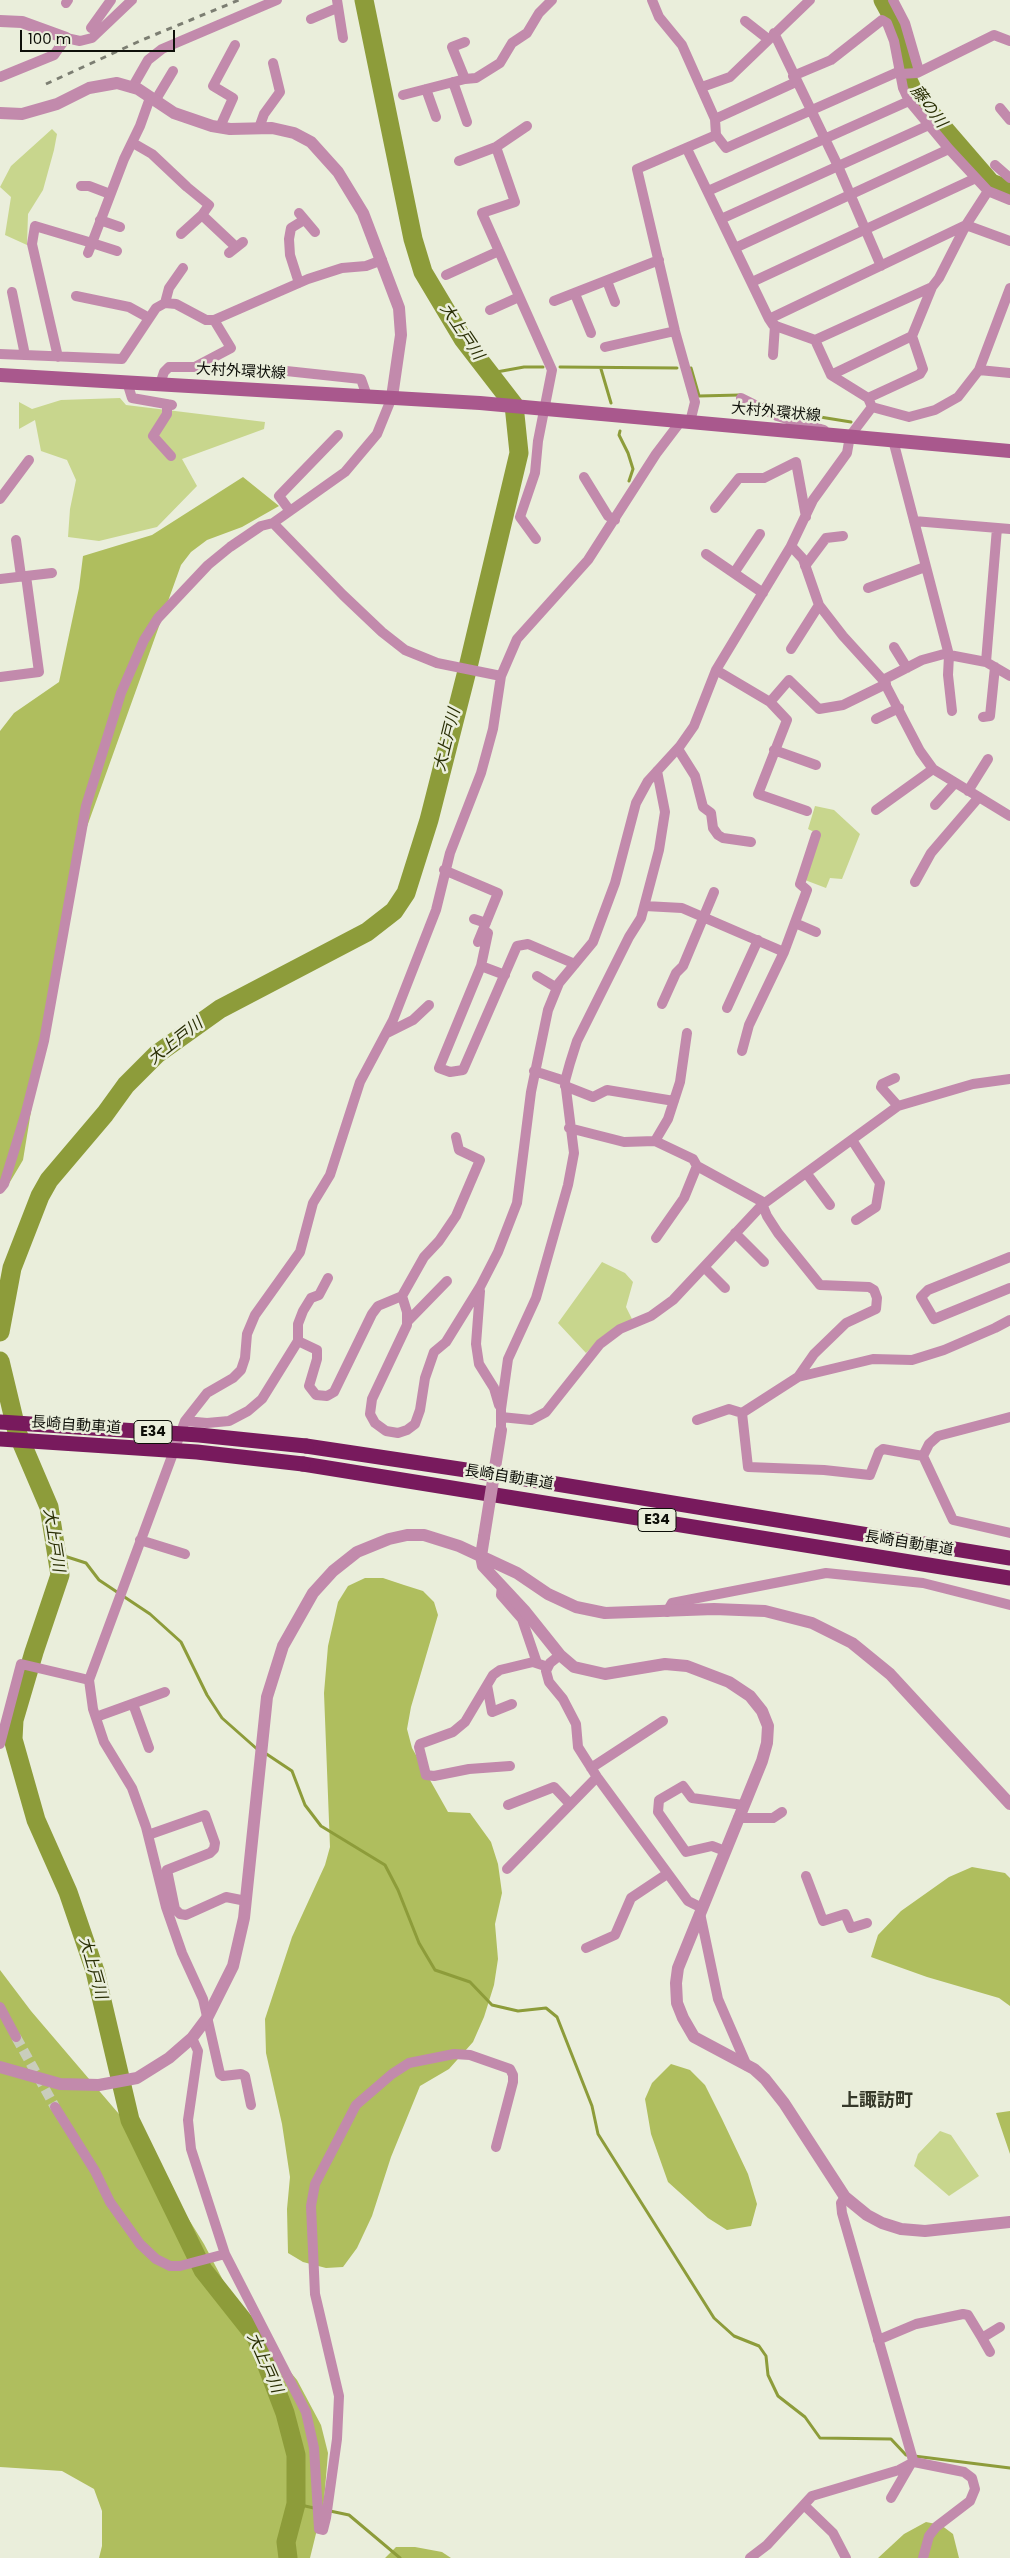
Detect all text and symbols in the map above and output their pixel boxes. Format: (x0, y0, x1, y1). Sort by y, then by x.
scale bar (22, 20, 178, 52)
text: 100 m (28, 28, 71, 49)
water label: 藤の川 (906, 82, 950, 132)
water label: 大上戸川 (435, 300, 487, 364)
street label: 大村外環状線 (196, 361, 286, 383)
street label: 大村外環状線 (730, 400, 822, 426)
water label: 大上戸川 (431, 707, 465, 773)
water label: 大上戸川 (145, 1015, 207, 1069)
street label: 長崎自動車道 (30, 1414, 122, 1438)
road number: E34 (134, 1420, 172, 1444)
street label: 長崎自動車道 (463, 1462, 555, 1494)
water label: 大上戸川 (39, 1507, 67, 1573)
road number: E34 (638, 1508, 676, 1532)
street label: 長崎自動車道 (863, 1528, 955, 1560)
water label: 大上戸川 (74, 1935, 110, 2001)
district label: 上諏訪町 (841, 2090, 913, 2112)
water label: 大上戸川 (242, 2330, 286, 2396)

